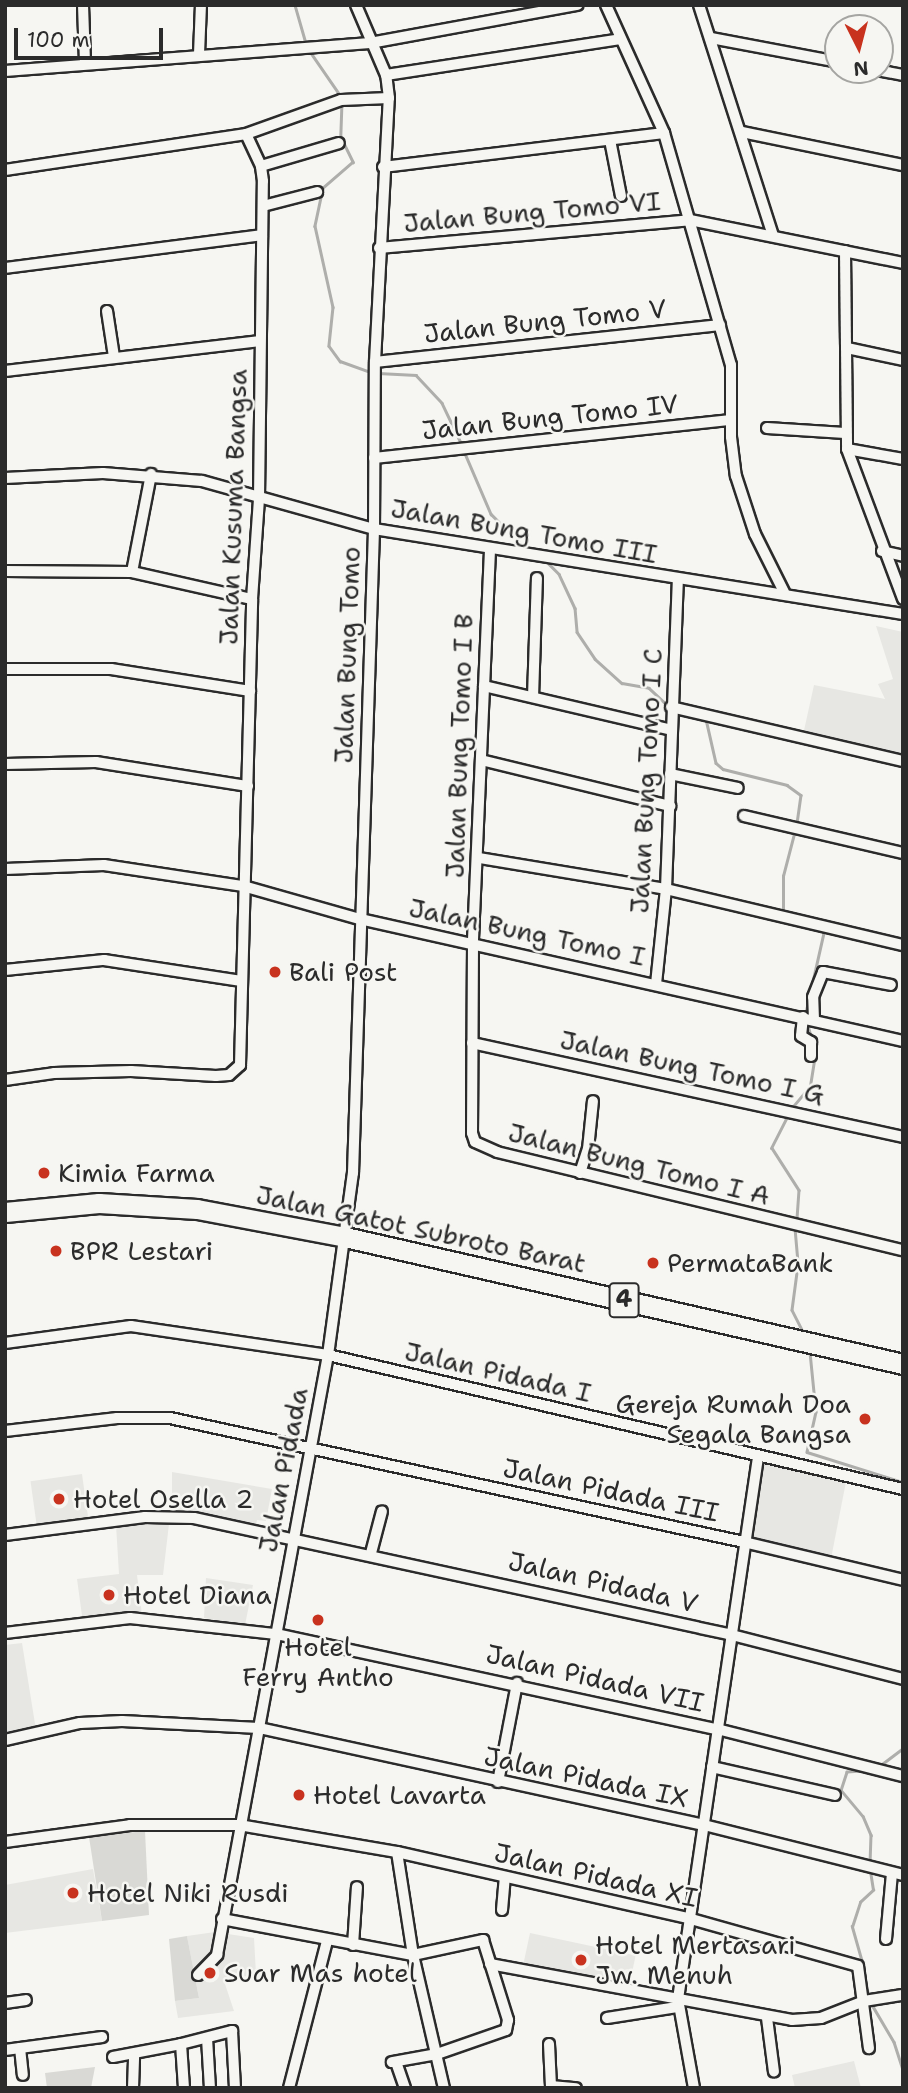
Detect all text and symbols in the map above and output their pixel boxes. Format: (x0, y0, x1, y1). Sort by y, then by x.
scale bar (18, 14, 166, 58)
north arrow (824, 14, 894, 84)
text: 100 m (27, 26, 90, 54)
text: N (852, 55, 870, 82)
street label: Jalan Bung Tomo VI (402, 185, 662, 239)
street label: Jalan Bung Tomo V (422, 293, 668, 349)
street label: Jalan Kusuma Bangsa (213, 368, 253, 646)
street label: Jalan Bung Tomo IV (420, 388, 680, 446)
street label: Jalan Bung Tomo III (388, 492, 660, 570)
street label: Jalan Bung Tomo (328, 546, 366, 764)
street label: Jalan Bung Tomo I B (439, 613, 479, 879)
street label: Jalan Bung Tomo I C (623, 648, 669, 914)
street label: Jalan Bung Tomo I (406, 892, 648, 972)
place label: Bali Post (289, 956, 397, 988)
marker: Bali Post (267, 964, 283, 980)
street label: Jalan Bung Tomo I G (557, 1024, 827, 1110)
street label: Jalan Bung Tomo I A (505, 1116, 773, 1212)
place label: Kimia Farma (58, 1157, 215, 1189)
marker: Kimia Farma (36, 1165, 52, 1181)
street label: Jalan Gatot Subroto Barat (253, 1179, 589, 1279)
place label: BPR Lestari (70, 1235, 213, 1267)
marker: BPR Lestari (48, 1243, 64, 1259)
place label: PermataBank (667, 1247, 833, 1279)
marker: PermataBank (645, 1255, 661, 1271)
road number: 4 (608, 1280, 640, 1320)
street label: Jalan Pidada I (402, 1335, 594, 1409)
street label: Jalan Pidada (252, 1385, 314, 1555)
place label: Gereja Rumah Doa Segala Bangsa (616, 1388, 851, 1450)
marker: Gereja Rumah Doa Segala Bangsa (857, 1411, 873, 1427)
street label: Jalan Pidada III (500, 1452, 722, 1528)
place label: Hotel Osella 2 (73, 1483, 253, 1515)
marker: Hotel Osella 2 (51, 1491, 67, 1507)
street label: Jalan Pidada V (505, 1545, 701, 1619)
place label: Hotel Diana (123, 1579, 272, 1611)
marker: Hotel Diana (101, 1587, 117, 1603)
marker: Hotel Ferry Antho (310, 1612, 326, 1628)
place label: Hotel Ferry Antho (242, 1631, 394, 1692)
street label: Jalan Pidada VII (483, 1638, 707, 1718)
street label: Jalan Pidada IX (481, 1740, 691, 1814)
place label: Hotel Lavarta (313, 1779, 486, 1811)
marker: Hotel Lavarta (291, 1787, 307, 1803)
street label: Jalan Pidada XI (491, 1836, 701, 1914)
place label: Hotel Niki Rusdi (87, 1877, 289, 1909)
marker: Hotel Niki Rusdi (65, 1885, 81, 1901)
place label: Hotel Mertasari Jw. Menuh (595, 1929, 796, 1990)
marker: Hotel Mertasari Jw. Menuh (573, 1952, 589, 1968)
place label: Suar Mas hotel (224, 1957, 417, 1989)
marker: Suar Mas hotel (202, 1965, 218, 1981)

